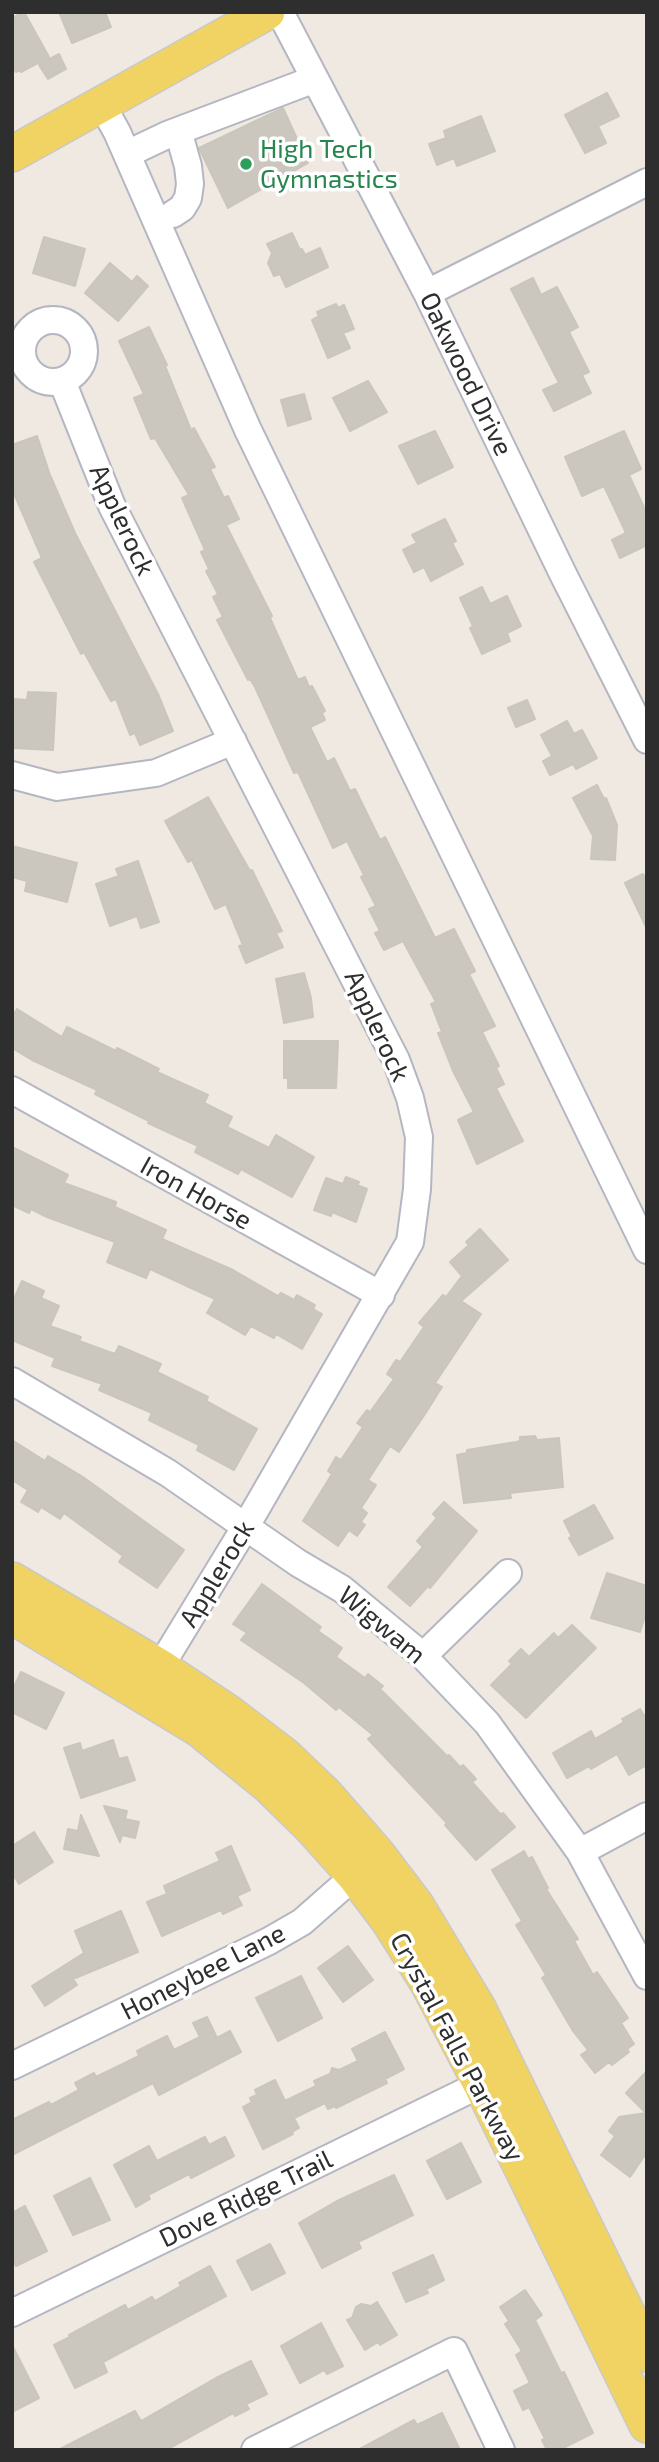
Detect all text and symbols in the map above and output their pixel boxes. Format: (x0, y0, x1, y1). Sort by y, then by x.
place label: High Tech Gymnastics (260, 133, 398, 194)
marker: High Tech Gymnastics (238, 156, 254, 172)
street label: Oakwood Drive (413, 287, 519, 461)
street label: Applerock (83, 460, 161, 580)
street label: Applerock (338, 966, 416, 1086)
street label: Iron Horse (135, 1150, 257, 1236)
street label: Applerock (173, 1515, 261, 1633)
street label: Wigwam (332, 1580, 432, 1670)
street label: Honeybee Lane (116, 1917, 290, 2027)
street label: Crystal Falls Parkway (383, 1927, 531, 2167)
street label: Dove Ridge Trail (154, 2144, 338, 2254)

